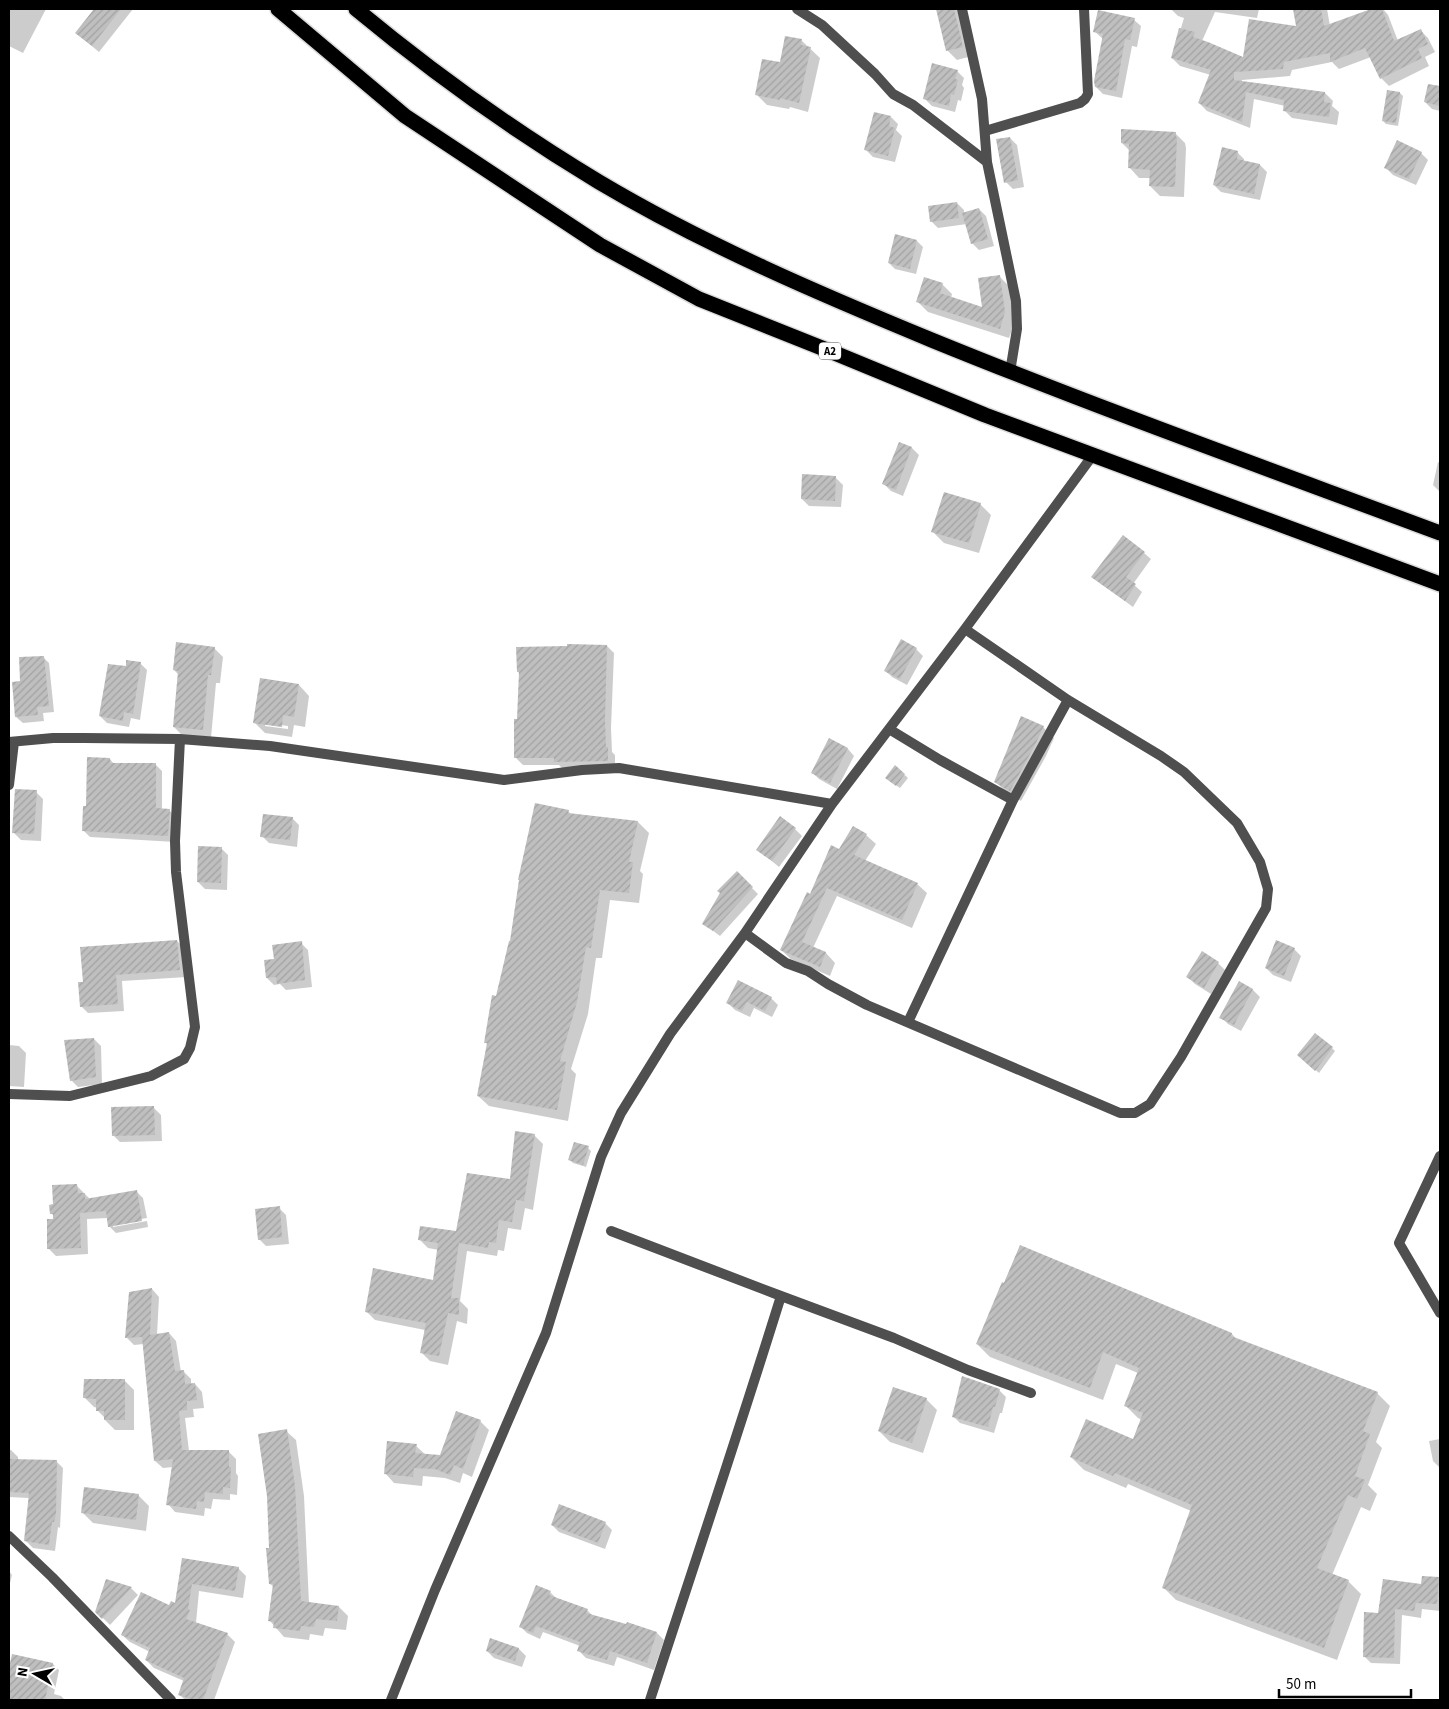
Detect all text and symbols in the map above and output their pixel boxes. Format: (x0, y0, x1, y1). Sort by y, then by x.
road number: A2 (819, 342, 841, 360)
north arrow (10, 1649, 60, 1699)
text: N (13, 1666, 34, 1678)
scale bar (1279, 1666, 1412, 1698)
text: 50 m (1286, 1674, 1316, 1695)

